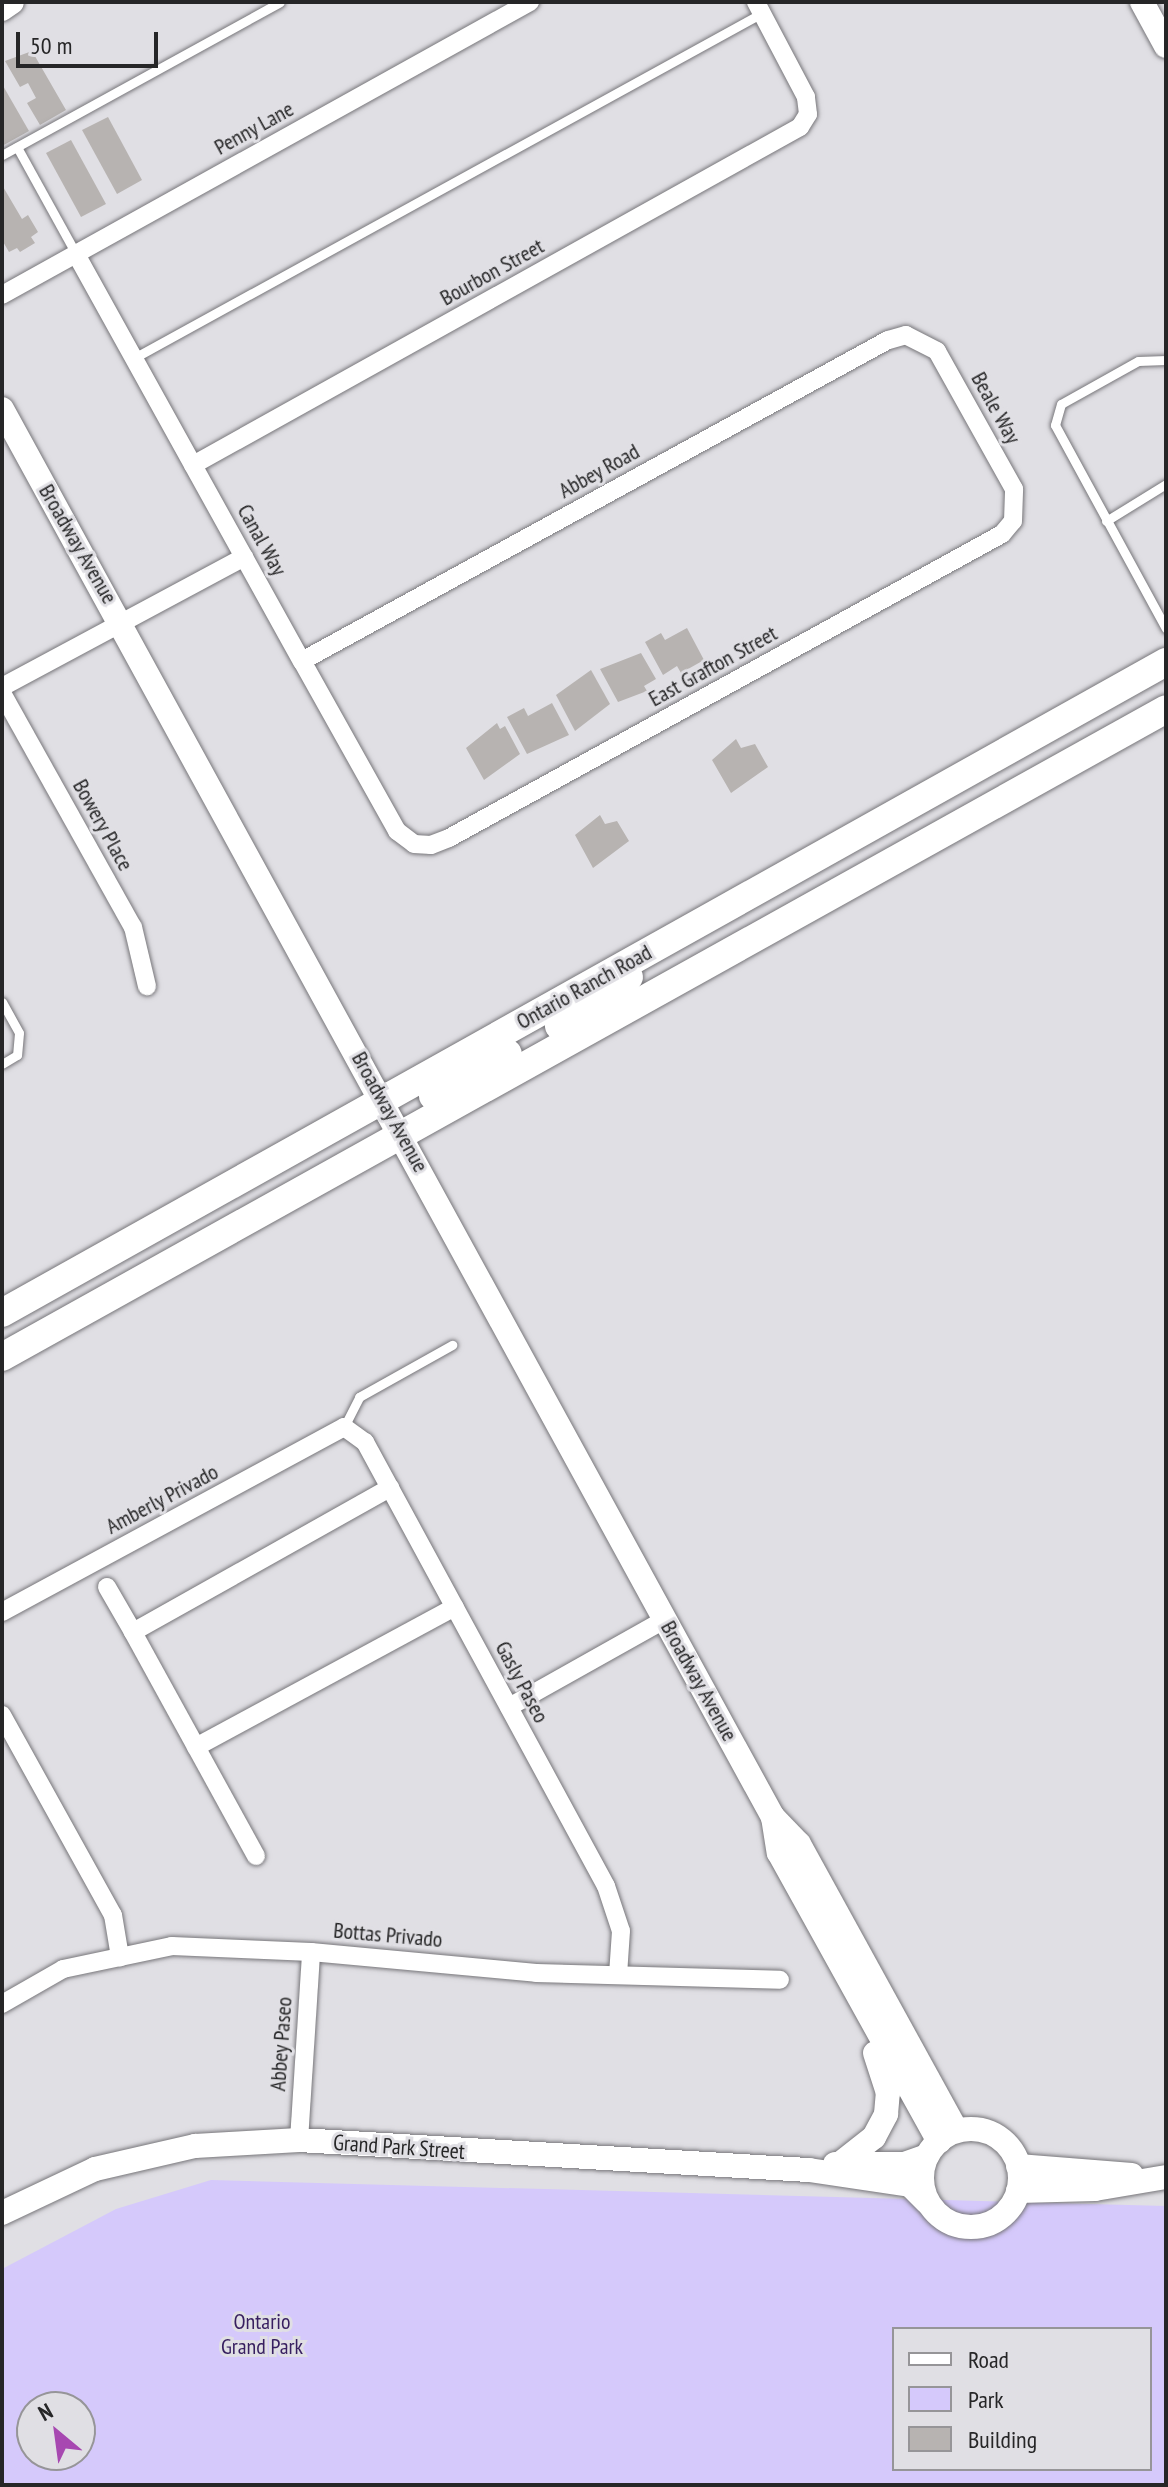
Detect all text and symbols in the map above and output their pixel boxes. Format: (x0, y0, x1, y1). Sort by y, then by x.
scale bar (20, 16, 162, 66)
text: 50 m (30, 30, 72, 61)
street label: Penny Lane (210, 95, 298, 161)
street label: Bourbon Street (436, 233, 548, 311)
street label: Beale Way (965, 367, 1027, 449)
street label: Abbey Road (554, 438, 644, 504)
street label: Broadway Avenue (33, 479, 123, 609)
street label: Canal Way (232, 500, 292, 580)
street label: East Grafton Street (644, 620, 782, 712)
street label: Bowery Place (67, 774, 139, 876)
street label: Ontario Ranch Road (512, 939, 656, 1035)
street label: Broadway Avenue (346, 1047, 434, 1177)
street label: Amberly Privado (101, 1458, 223, 1540)
street label: Broadway Avenue (655, 1616, 743, 1746)
street label: Gasly Paseo (489, 1636, 555, 1728)
street label: Bottas Privado (332, 1917, 444, 1953)
street label: Abbey Paseo (265, 1996, 297, 2092)
street label: Grand Park Street (332, 2129, 466, 2165)
park label: Ontario Grand Park (221, 2308, 303, 2360)
legend (892, 2327, 1152, 2471)
text: Road (968, 2344, 1009, 2375)
text: Park (968, 2384, 1004, 2415)
north arrow (16, 2391, 96, 2471)
text: N (33, 2397, 57, 2427)
text: Building (968, 2424, 1037, 2455)

